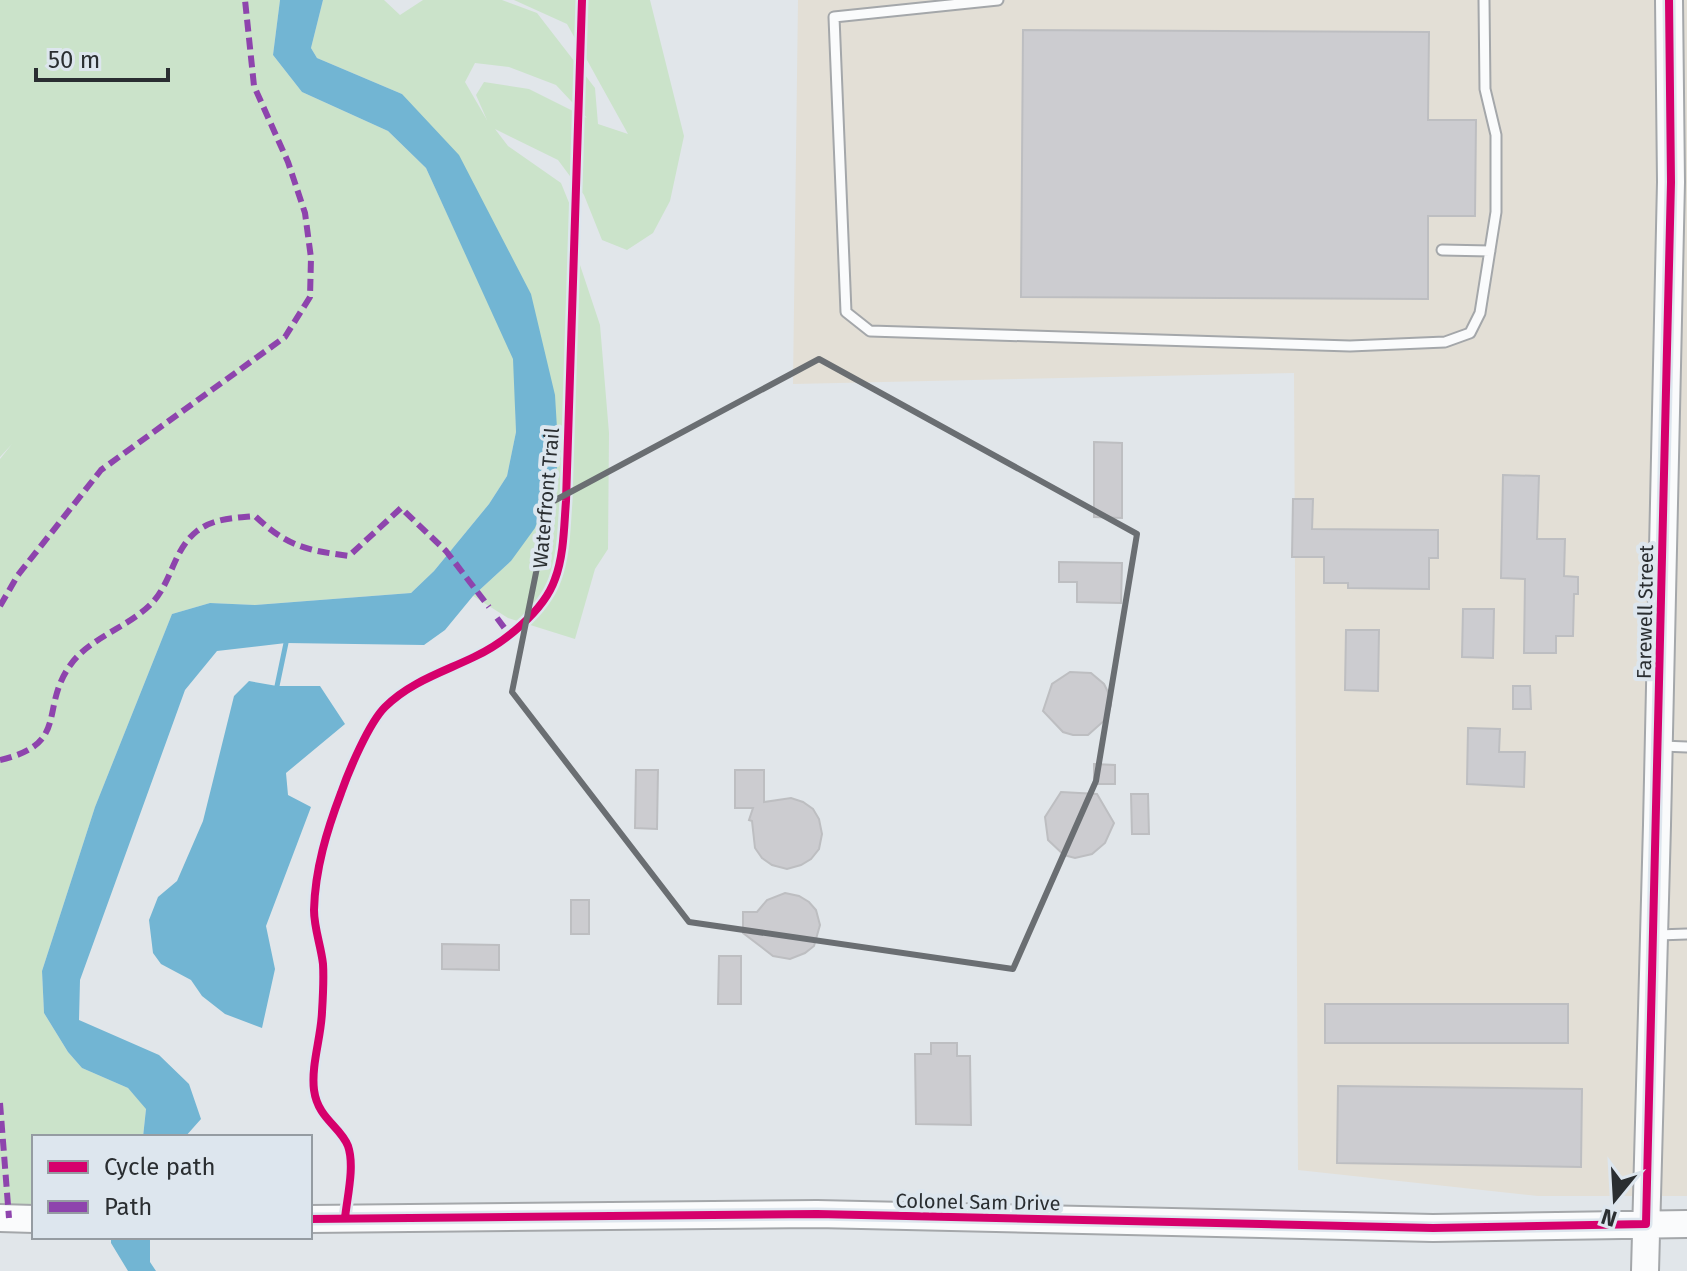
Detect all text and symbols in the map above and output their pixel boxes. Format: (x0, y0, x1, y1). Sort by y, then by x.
scale bar (36, 32, 168, 82)
text: 50 m (48, 46, 100, 74)
street label: Waterfront Trail (528, 426, 564, 569)
street label: Farewell Street (1632, 544, 1658, 679)
legend (32, 1135, 312, 1239)
text: Cycle path (104, 1153, 216, 1181)
north arrow (1575, 1159, 1655, 1239)
street label: Colonel Sam Drive (895, 1189, 1061, 1215)
text: Path (104, 1193, 152, 1221)
text: N (1598, 1202, 1620, 1233)

